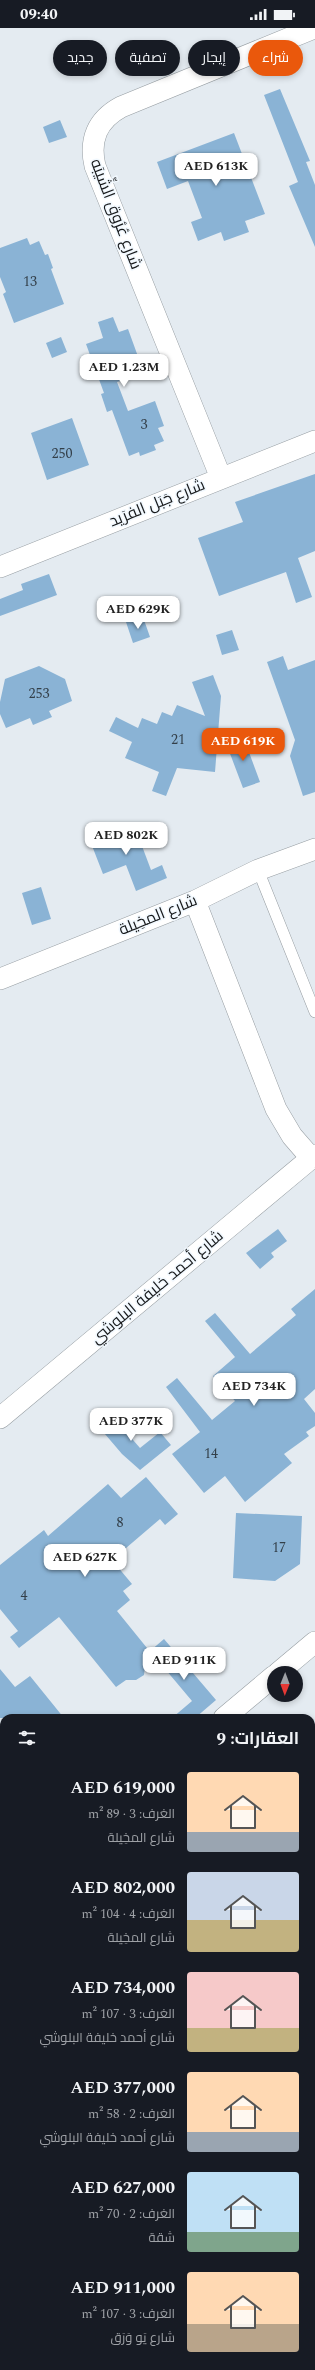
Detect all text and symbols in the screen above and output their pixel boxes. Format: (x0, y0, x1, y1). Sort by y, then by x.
text: 09:40 (20, 3, 58, 26)
chip: جديد (53, 40, 107, 76)
chip: تصفية (115, 40, 180, 76)
chip: إيجار (188, 40, 240, 76)
chip: شراء (248, 40, 303, 76)
pin: AED 613K (175, 153, 257, 187)
street label: شارع عُرُوق الشِّيبَه (84, 154, 150, 273)
text: AED 613K (184, 156, 248, 176)
house number: 13 (23, 271, 37, 292)
pin: AED 1.23M (78, 354, 170, 388)
text: AED 1.23M (89, 357, 159, 377)
house number: 3 (141, 414, 148, 435)
house number: 250 (52, 443, 73, 464)
street label: شارع جَبَل الفرَيد (105, 473, 209, 533)
pin: AED 629K (97, 596, 179, 630)
text: AED 629K (106, 599, 170, 619)
house number: 253 (29, 683, 50, 704)
pin: AED 619K (202, 728, 284, 762)
house number: 21 (171, 729, 185, 750)
text: AED 619K (211, 731, 275, 751)
pin: AED 802K (85, 822, 167, 856)
text: AED 802K (94, 825, 158, 845)
street label: شارع المخِيلة (115, 888, 201, 942)
street label: شارع أحمد خليفة البلوشي (85, 1224, 229, 1350)
pin: AED 734K (213, 1373, 295, 1407)
text: AED 734K (222, 1376, 286, 1396)
pin: AED 377K (90, 1408, 172, 1442)
text: AED 377K (99, 1411, 163, 1431)
house number: 14 (204, 1443, 218, 1464)
house number: 8 (117, 1512, 124, 1533)
house number: 17 (272, 1537, 286, 1558)
pin: AED 627K (44, 1544, 126, 1578)
text: AED 627K (53, 1547, 117, 1567)
house number: 4 (21, 1585, 28, 1606)
pin: AED 911K (143, 1647, 225, 1681)
text: AED 911K (152, 1650, 216, 1670)
north arrow (267, 1666, 303, 1702)
map controls (267, 1666, 303, 1702)
text: العقارات: 9 (216, 1726, 299, 1752)
icon: filters (16, 1727, 38, 1749)
text: AED 619,000 (71, 1775, 175, 1801)
icon: home (219, 1788, 267, 1836)
text: الغرف: 3 · 89 m² (88, 1804, 175, 1824)
text: شارع المخِيلة (108, 1828, 175, 1848)
text: AED 802,000 (71, 1875, 175, 1901)
icon: home (219, 1888, 267, 1936)
text: الغرف: 4 · 104 m² (82, 1904, 175, 1924)
text: شارع المخِيلة (108, 1928, 175, 1948)
text: AED 734,000 (71, 1975, 175, 2001)
icon: home (219, 1988, 267, 2036)
text: الغرف: 3 · 107 m² (82, 2004, 175, 2024)
text: شارع أحمد خليفة البلوشي (39, 2028, 175, 2048)
text: AED 377,000 (71, 2075, 175, 2101)
icon: home (219, 2088, 267, 2136)
text: الغرف: 2 · 58 m² (88, 2104, 175, 2124)
text: شارع أحمد خليفة البلوشي (39, 2128, 175, 2148)
text: AED 627,000 (71, 2175, 175, 2201)
icon: home (219, 2188, 267, 2236)
text: الغرف: 2 · 70 m² (88, 2204, 175, 2224)
text: شقة (148, 2228, 175, 2248)
text: AED 911,000 (71, 2275, 175, 2301)
icon: home (219, 2288, 267, 2336)
text: الغرف: 3 · 107 m² (82, 2304, 175, 2324)
text: شارع يَو وَرَق (111, 2328, 175, 2348)

